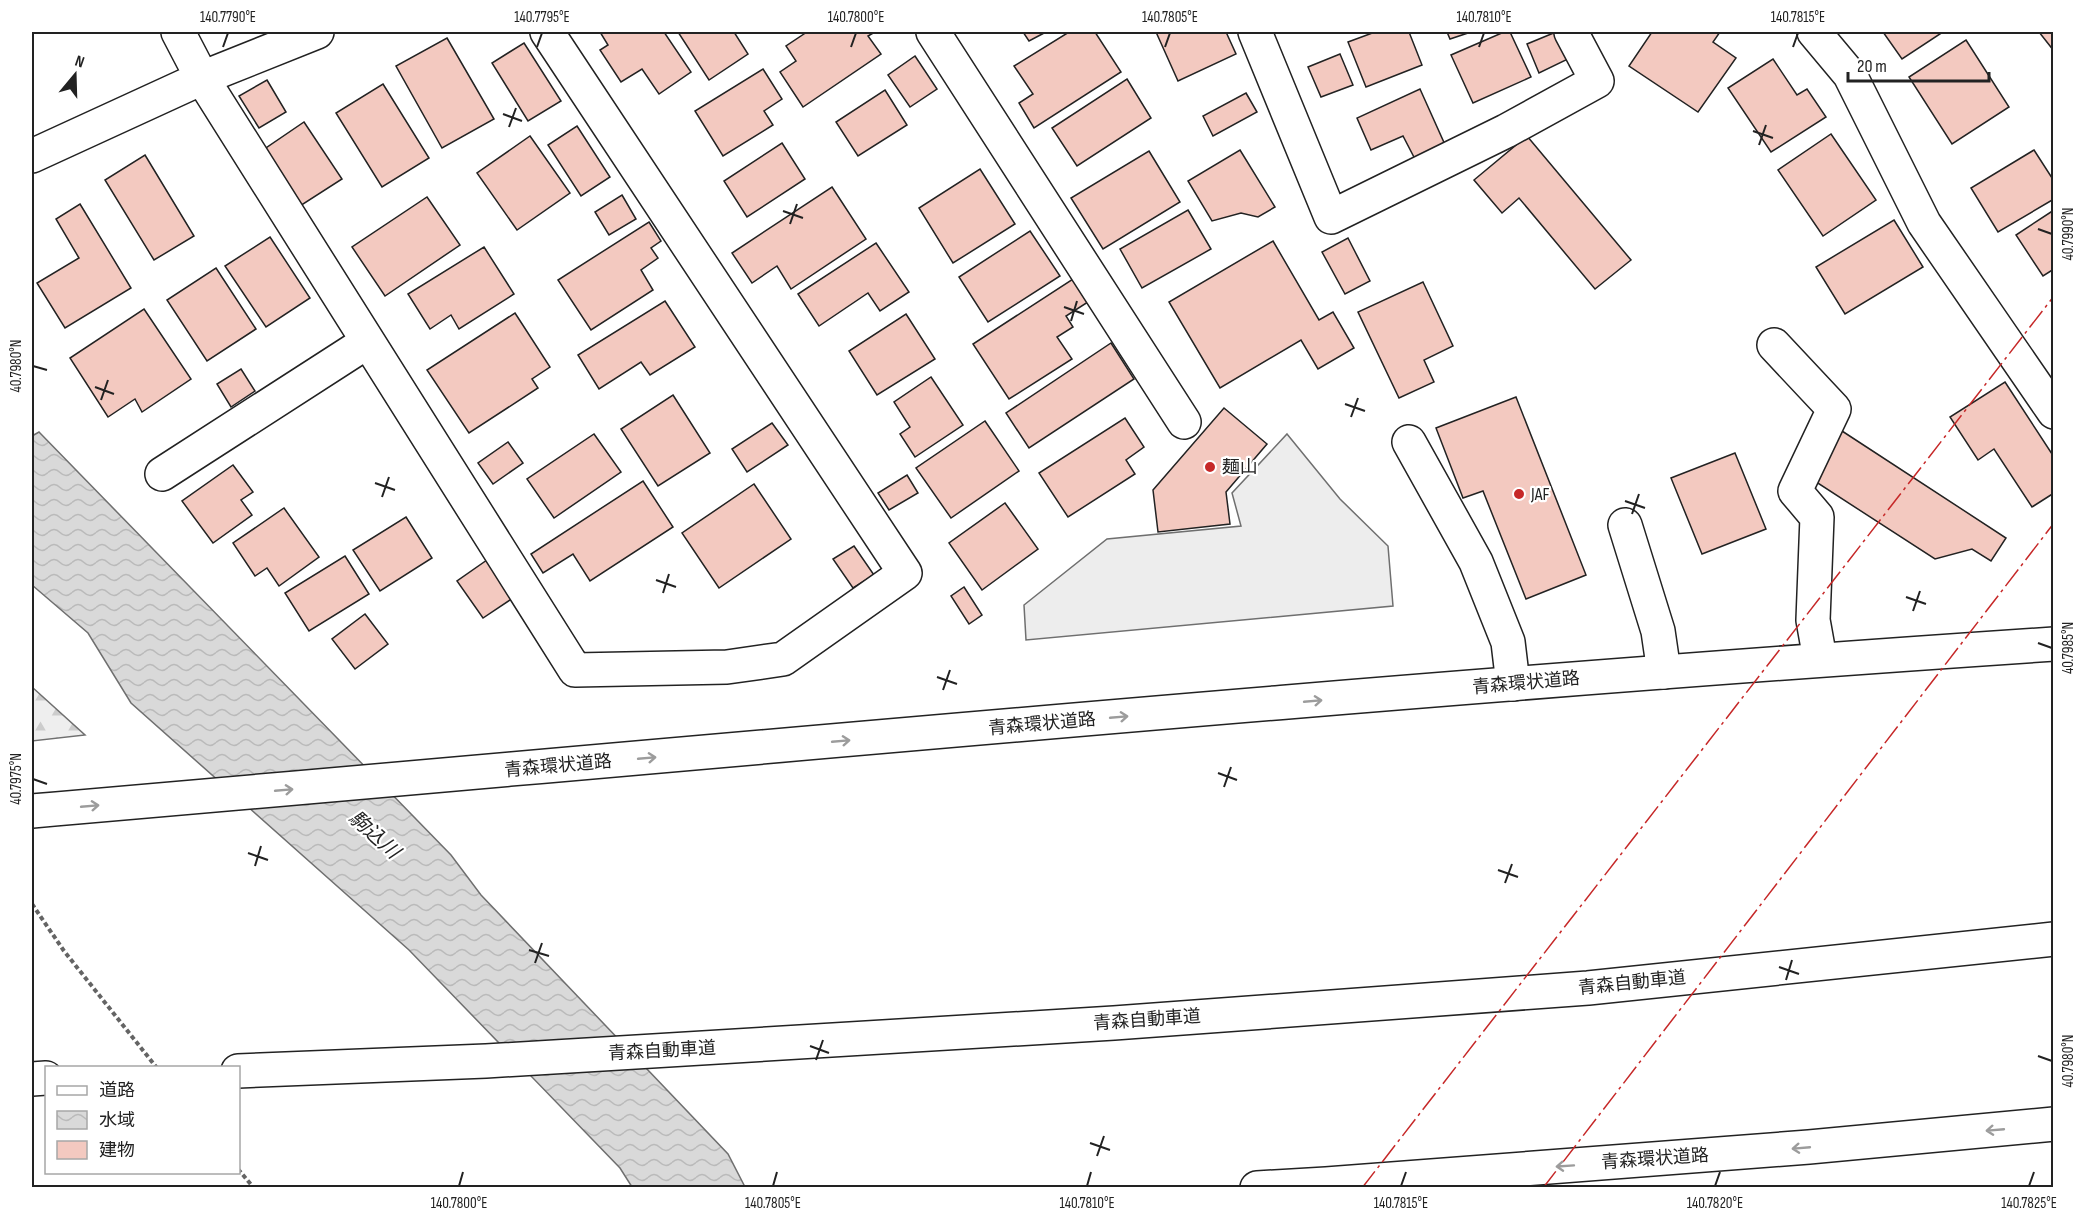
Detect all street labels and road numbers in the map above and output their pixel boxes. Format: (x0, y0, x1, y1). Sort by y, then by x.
street label: 青森環状道路 (1471, 668, 1581, 698)
street label: 青森環状道路 (987, 709, 1097, 739)
street label: 青森環状道路 (503, 751, 613, 781)
street label: 青森自動車道 (1577, 967, 1687, 999)
street label: 青森自動車道 (1092, 1006, 1202, 1034)
street label: 青森自動車道 (608, 1038, 716, 1064)
street label: 青森環状道路 (1600, 1145, 1710, 1173)

